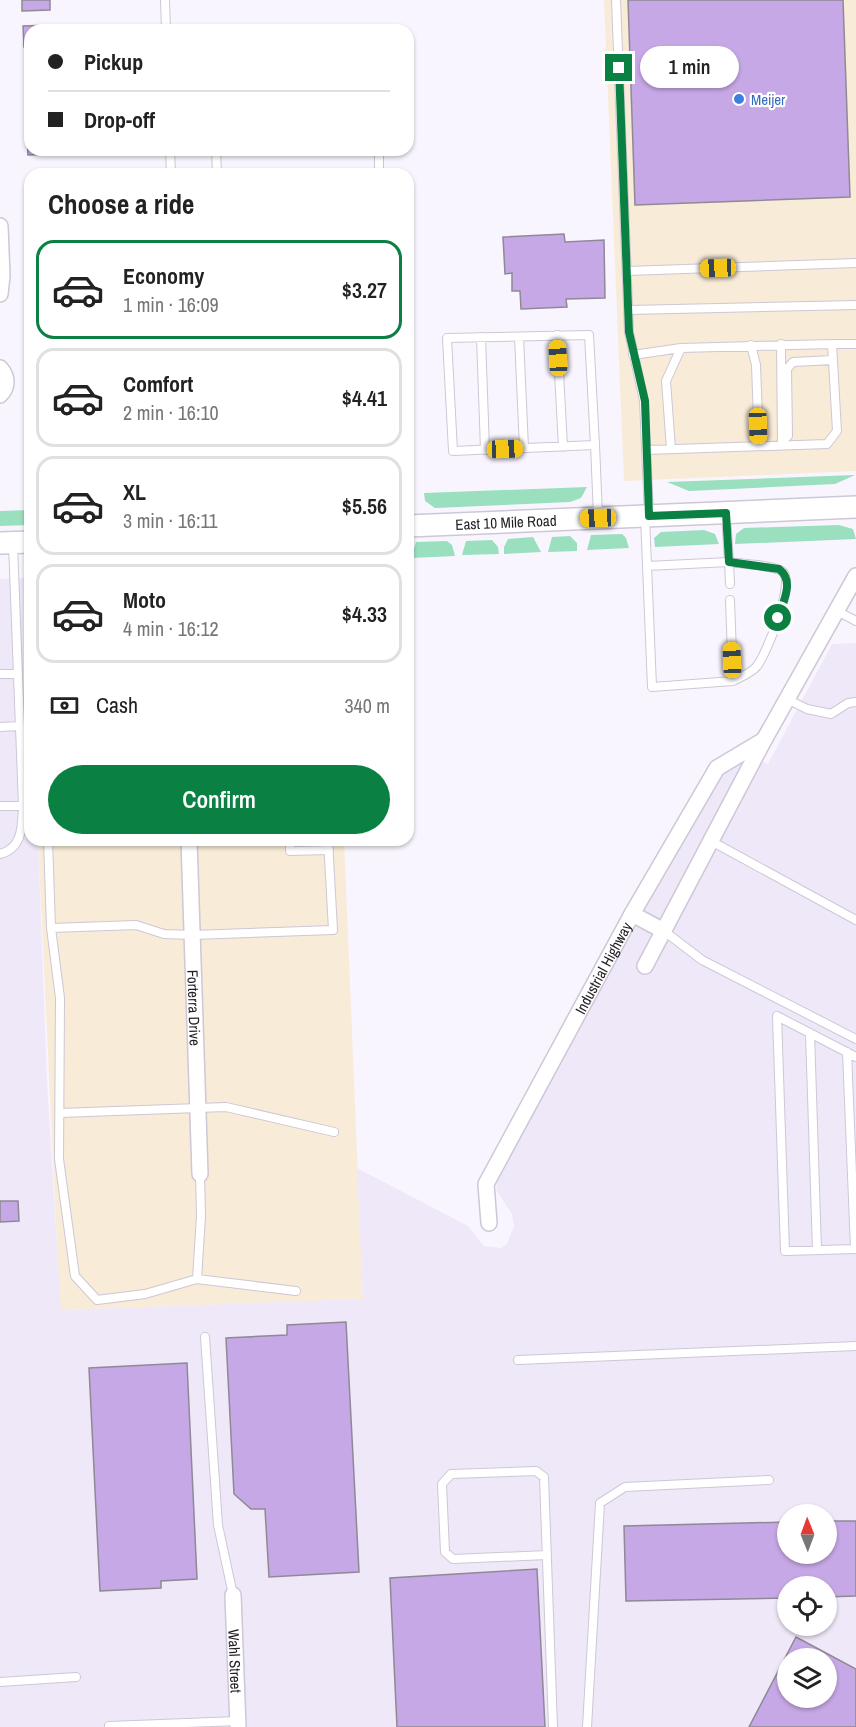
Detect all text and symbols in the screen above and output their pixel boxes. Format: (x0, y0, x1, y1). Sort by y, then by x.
text: Pickup (84, 47, 143, 77)
callout: 1 min (640, 47, 739, 89)
text: 1 min (668, 53, 711, 80)
route end (605, 54, 632, 81)
place label: Meijer (751, 89, 785, 110)
marker: Meijer (732, 92, 746, 106)
text: Drop-off (84, 105, 155, 135)
text: Choose a ride (48, 186, 194, 222)
car (700, 258, 736, 278)
text: Economy (123, 261, 204, 291)
icon: car (51, 263, 105, 317)
text: $3.27 (342, 275, 387, 305)
text: 1 min · 16:09 (123, 291, 219, 318)
car (548, 340, 568, 376)
text: Comfort (123, 369, 193, 399)
icon: car (51, 371, 105, 425)
text: $4.41 (342, 383, 387, 413)
text: 2 min · 16:10 (123, 399, 219, 426)
car (748, 408, 768, 444)
car (487, 439, 523, 459)
text: XL (123, 477, 146, 507)
icon: car (51, 479, 105, 533)
text: $5.56 (342, 491, 387, 521)
text: 3 min · 16:11 (123, 507, 218, 534)
car (580, 508, 616, 528)
street label: East 10 Mile Road (455, 509, 557, 534)
text: Moto (123, 585, 166, 615)
icon: car (51, 587, 105, 641)
text: $4.33 (342, 599, 387, 629)
route start (764, 604, 791, 631)
text: 4 min · 16:12 (123, 615, 219, 642)
car (722, 642, 742, 678)
icon: cash (48, 689, 81, 722)
text: Cash (96, 690, 138, 720)
text: 340 m (344, 692, 390, 719)
button: Confirm (48, 765, 390, 834)
street label: Industrial Highway (569, 917, 637, 1018)
street label: Forterra Drive (183, 970, 206, 1046)
north arrow (777, 1504, 837, 1564)
map controls (777, 1504, 837, 1708)
button: locate (777, 1576, 837, 1636)
street label: Wahl Street (224, 1629, 247, 1694)
button: layers (777, 1648, 837, 1708)

